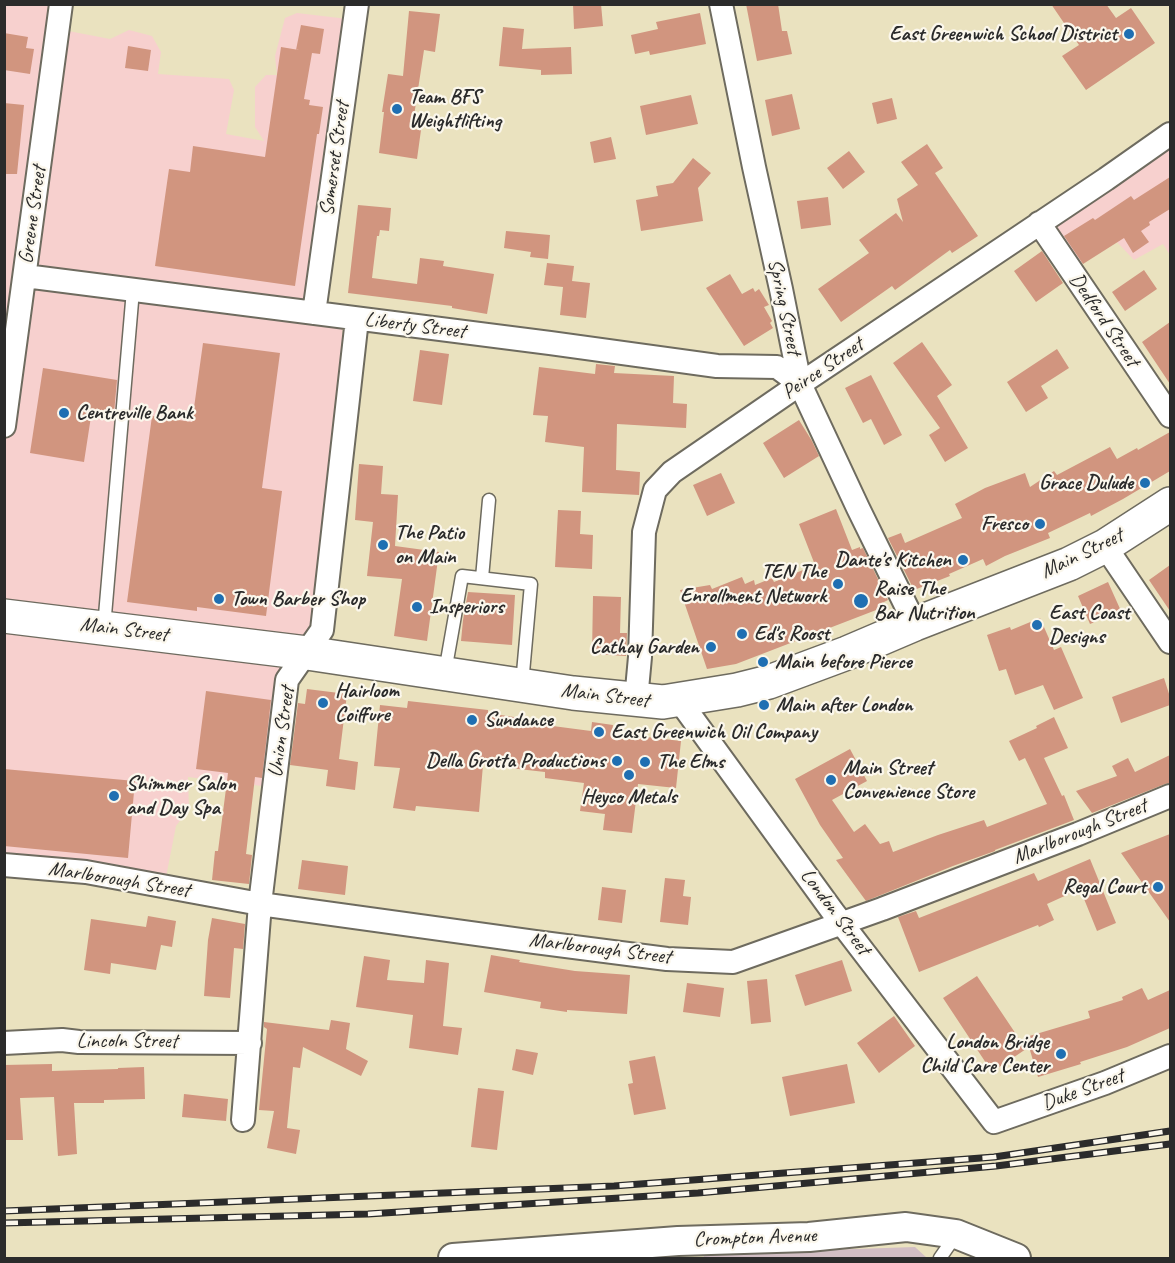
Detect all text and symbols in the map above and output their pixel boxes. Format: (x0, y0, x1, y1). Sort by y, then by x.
place label: East Greenwich School District (889, 21, 1117, 47)
marker: East Greenwich School District (1122, 27, 1136, 41)
place label: Team BFS Weightlifting (409, 84, 501, 134)
street label: Somerset Street (314, 100, 356, 218)
marker: Team BFS Weightlifting (390, 102, 404, 116)
street label: Greene Street (14, 164, 52, 266)
street label: Spring Street (762, 257, 806, 357)
street label: Dedford Street (1063, 268, 1145, 372)
street label: Liberty Street (363, 307, 467, 345)
street label: Peirce Street (778, 333, 868, 405)
place label: Centreville Bank (76, 400, 193, 426)
marker: Centreville Bank (57, 406, 71, 420)
place label: Grace Dulude (1039, 470, 1133, 496)
marker: Grace Dulude (1138, 476, 1152, 490)
place label: Fresco (981, 511, 1028, 537)
marker: Fresco (1033, 517, 1047, 531)
place label: The Patio on Main (395, 520, 464, 570)
street label: Main Street (1037, 523, 1127, 585)
marker: The Patio on Main (376, 538, 390, 552)
place label: Dante's Kitchen (835, 547, 951, 573)
marker: Dante's Kitchen (956, 553, 970, 567)
place label: TEN The Enrollment Network (680, 559, 826, 609)
place label: Raise The Bar Nutrition (874, 576, 975, 626)
marker: TEN The Enrollment Network (831, 577, 845, 591)
place label: Town Barber Shop (231, 586, 365, 612)
marker: Town Barber Shop (212, 592, 226, 606)
marker: Raise The Bar Nutrition (852, 592, 870, 610)
place label: Insperiors (429, 594, 504, 620)
marker: Insperiors (410, 600, 424, 614)
place label: East Coast Designs (1049, 600, 1129, 650)
street label: Main Street (79, 612, 169, 648)
marker: East Coast Designs (1030, 618, 1044, 632)
place label: Ed's Roost (754, 621, 829, 647)
marker: Ed's Roost (735, 627, 749, 641)
place label: Cathay Garden (590, 634, 699, 660)
marker: Cathay Garden (704, 640, 718, 654)
place label: Main before Pierce (775, 649, 912, 675)
marker: Main before Pierce (756, 655, 770, 669)
place label: Hairloom Coiffure (335, 678, 399, 728)
street label: Main Street (560, 678, 650, 714)
street label: Union Street (263, 685, 301, 779)
place label: Main after London (776, 692, 913, 718)
marker: Hairloom Coiffure (316, 696, 330, 710)
marker: Main after London (757, 698, 771, 712)
place label: Sundance (484, 707, 553, 733)
marker: Sundance (465, 713, 479, 727)
place label: East Greenwich Oil Company (611, 719, 817, 745)
marker: East Greenwich Oil Company (592, 725, 606, 739)
place label: Della Grotta Productions (426, 748, 605, 774)
place label: The Elms (657, 749, 724, 775)
marker: Della Grotta Productions (610, 754, 624, 768)
marker: The Elms (638, 755, 652, 769)
place label: Main Street Convenience Store (843, 755, 974, 805)
marker: Heyco Metals (622, 768, 636, 782)
place label: Shimmer Salon and Day Spa (126, 771, 236, 821)
marker: Main Street Convenience Store (824, 773, 838, 787)
place label: Heyco Metals (581, 784, 677, 810)
marker: Shimmer Salon and Day Spa (107, 789, 121, 803)
street label: Marlborough Street (1009, 794, 1151, 870)
street label: Marlborough Street (47, 856, 191, 904)
street label: London Street (794, 864, 876, 960)
place label: Regal Court (1063, 874, 1146, 900)
marker: Regal Court (1151, 880, 1165, 894)
street label: Marlborough Street (528, 928, 672, 970)
street label: Lincoln Street (76, 1028, 178, 1054)
place label: London Bridge Child Care Center (920, 1029, 1049, 1079)
marker: London Bridge Child Care Center (1054, 1047, 1068, 1061)
street label: Duke Street (1039, 1064, 1127, 1116)
street label: Crompton Avenue (693, 1223, 817, 1253)

